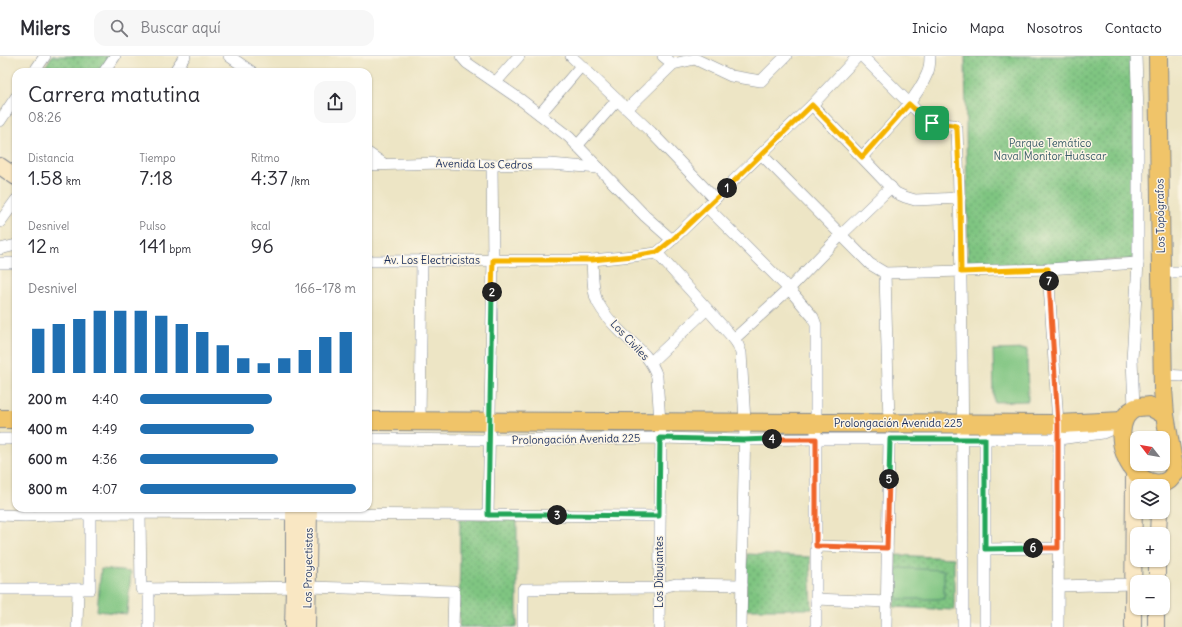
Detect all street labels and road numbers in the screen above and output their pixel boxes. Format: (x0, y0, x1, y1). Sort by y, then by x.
street label: Avenida Los Cedros (435, 156, 533, 172)
street label: Los Topógrafos (1152, 178, 1168, 254)
street label: Av. Los Electricistas (384, 253, 480, 267)
street label: Los Civiles (608, 317, 652, 363)
street label: Prolongación Avenida 225 (834, 416, 962, 430)
street label: Prolongación Avenida 225 (512, 431, 640, 447)
street label: Los Proyectistas (300, 527, 316, 609)
street label: Los Dibujantes (652, 536, 666, 608)

